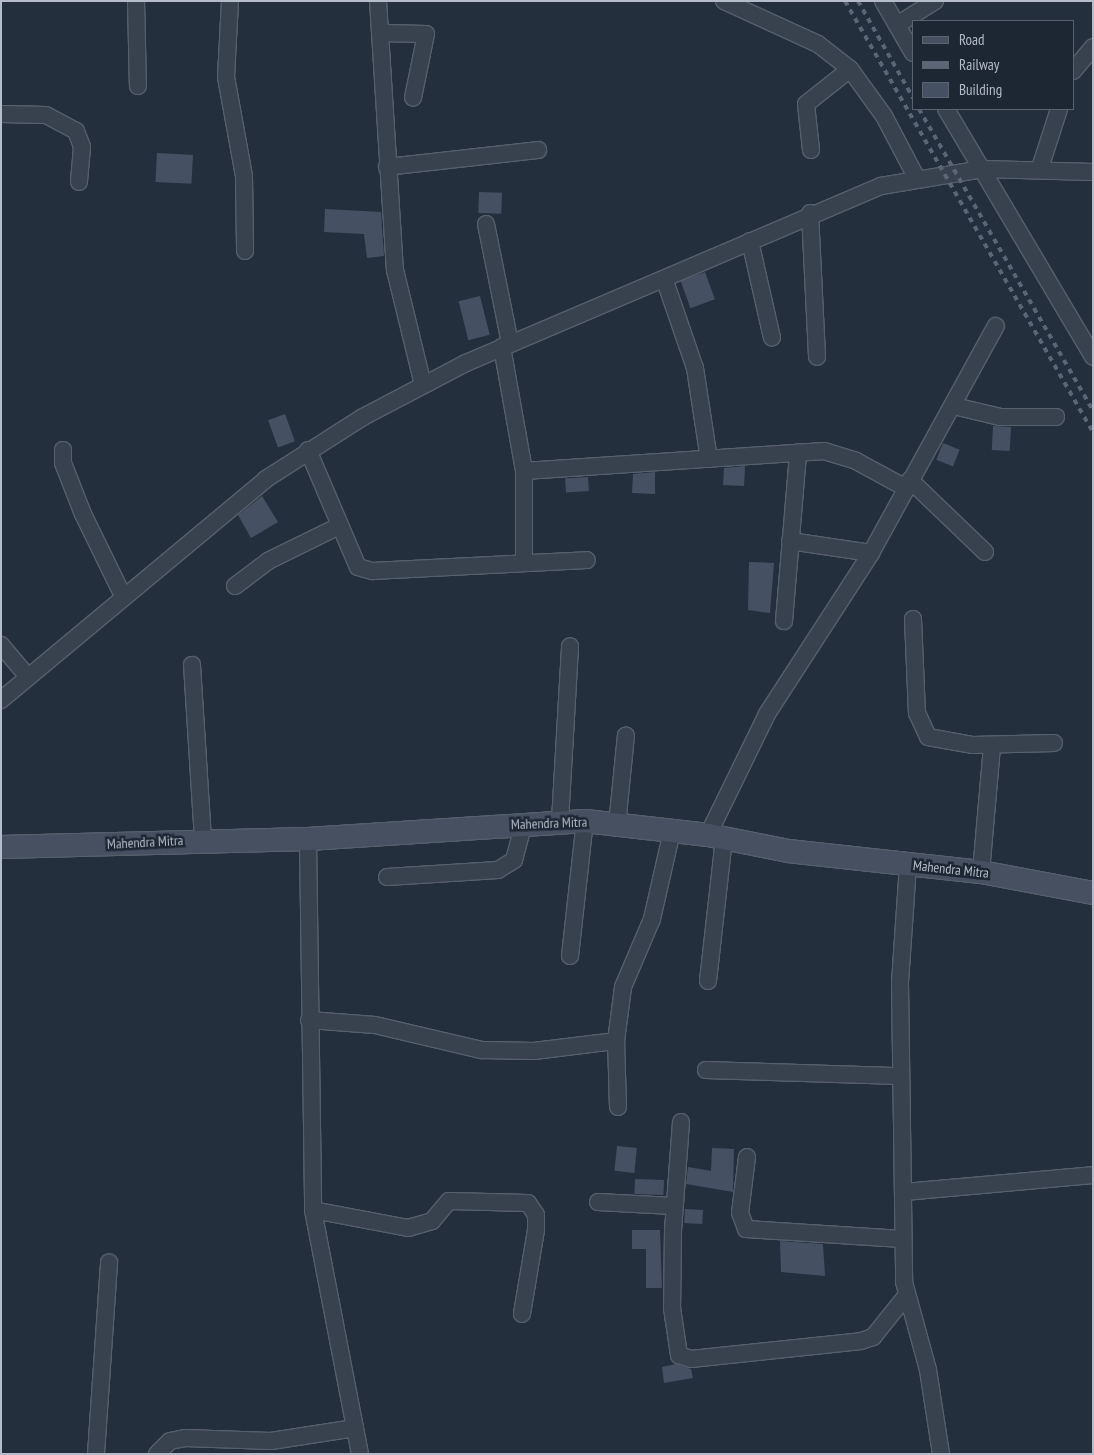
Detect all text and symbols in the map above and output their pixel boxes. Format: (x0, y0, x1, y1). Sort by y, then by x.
legend (912, 20, 1074, 110)
text: Road (959, 30, 985, 49)
text: Railway (959, 55, 999, 74)
text: Building (959, 80, 1002, 99)
street label: Mahendra Mitra (511, 813, 587, 833)
street label: Mahendra Mitra (106, 832, 184, 852)
street label: Mahendra Mitra (912, 857, 990, 881)

